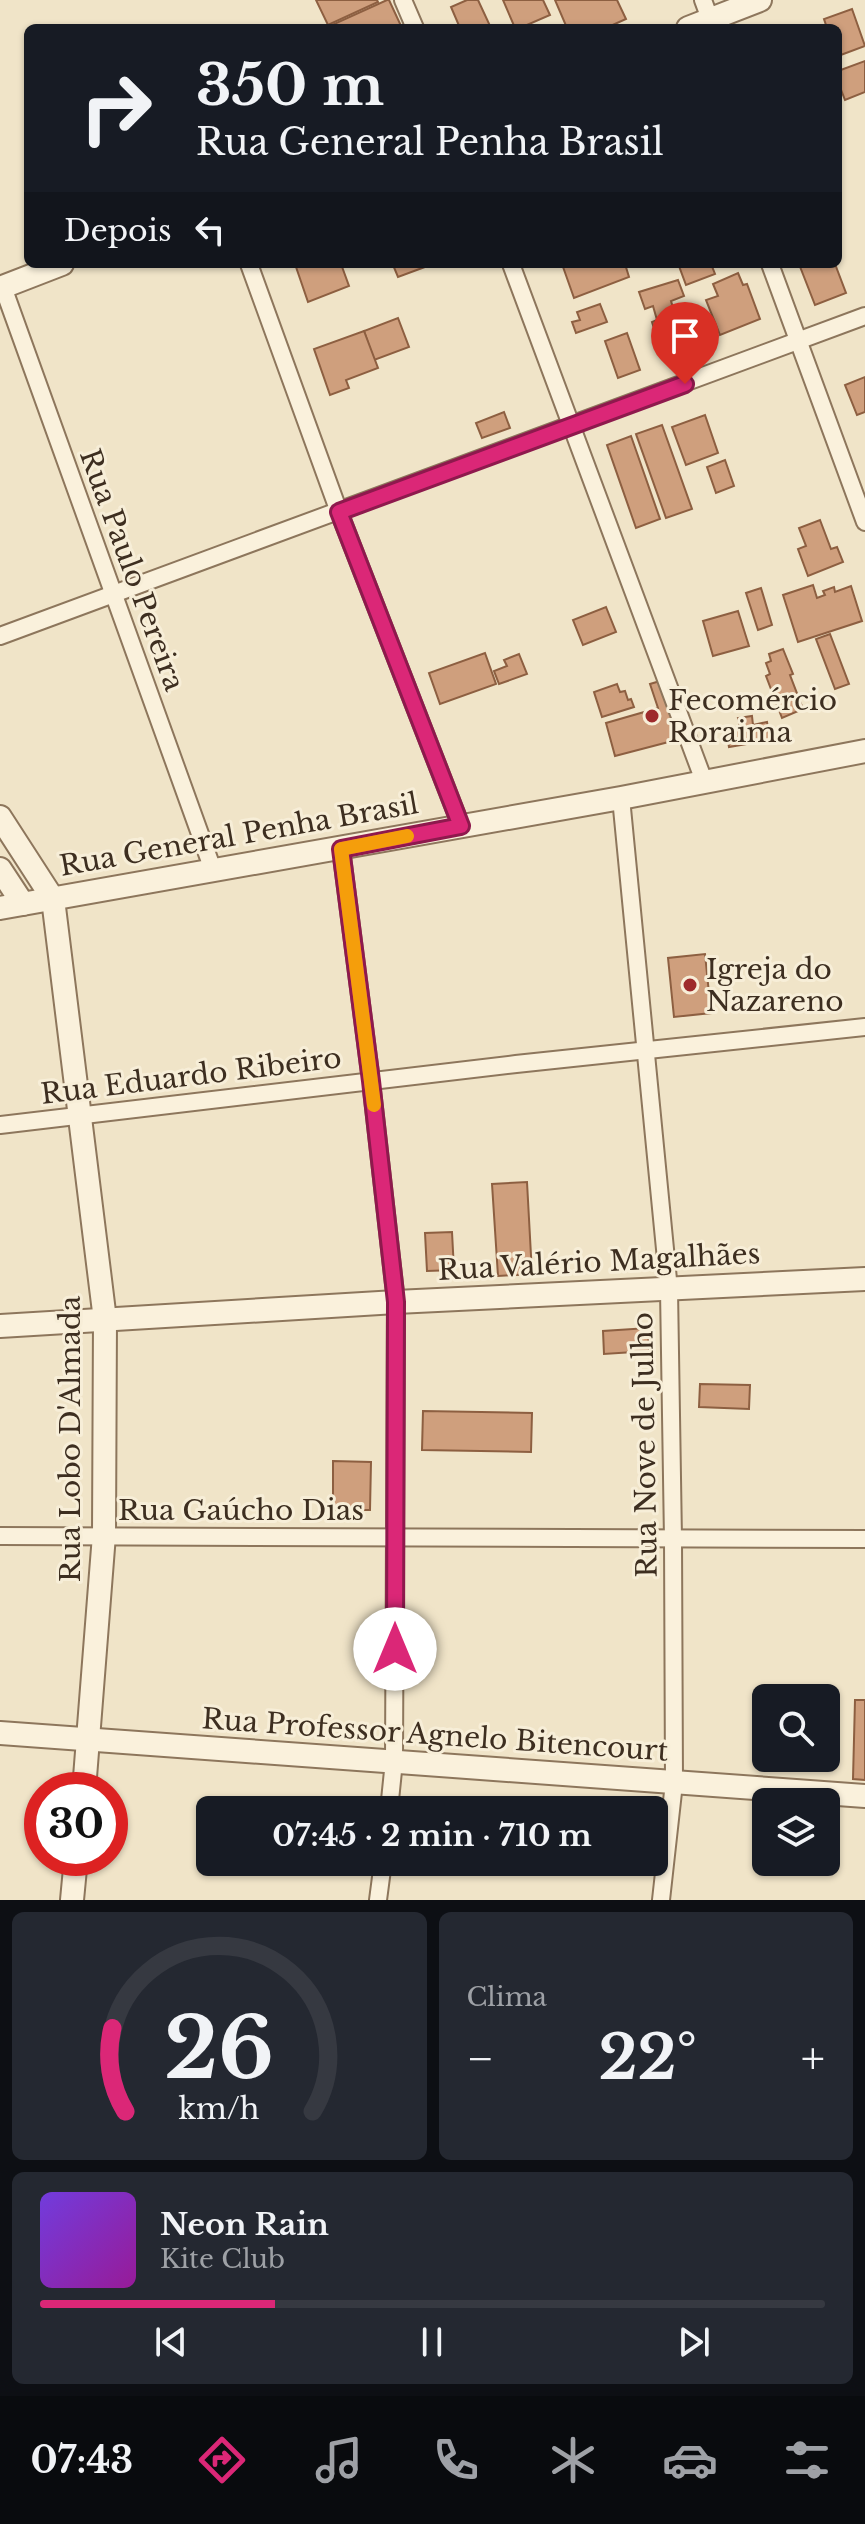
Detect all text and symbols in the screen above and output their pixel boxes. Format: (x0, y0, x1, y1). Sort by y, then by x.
text: 350 m (196, 51, 384, 120)
icon: right (64, 56, 168, 160)
text: Rua General Penha Brasil (196, 120, 664, 165)
icon: left (188, 208, 232, 252)
text: Depois (64, 212, 172, 249)
pin (651, 302, 719, 384)
icon: arrive (663, 314, 707, 358)
street label: Rua Paulo Pereira (72, 444, 192, 696)
place label: Fecomércio Roraima (668, 683, 837, 750)
marker: Fecomércio Roraima (643, 707, 661, 725)
street label: Rua General Penha Brasil (57, 786, 421, 884)
place label: Igreja do Nazareno (706, 952, 844, 1019)
marker: Igreja do Nazareno (681, 976, 699, 994)
street label: Rua Eduardo Ribeiro (39, 1040, 343, 1112)
street label: Rua Valério Magalhães (437, 1236, 761, 1288)
street label: Rua Lobo D'Almada (53, 1295, 88, 1582)
street label: Rua Nove de Julho (625, 1312, 665, 1578)
street label: Rua Gaúcho Dias (118, 1493, 364, 1528)
position arrow (353, 1607, 437, 1691)
map controls (752, 1684, 840, 1876)
button: search (752, 1684, 840, 1772)
street label: Rua Professor Agnelo Bitencourt (201, 1701, 670, 1769)
speed limit sign: 30 (24, 1772, 128, 1876)
button: layers (752, 1788, 840, 1876)
text: 07:45 · 2 min · 710 m (272, 1817, 592, 1854)
text: Clima (467, 1981, 547, 2013)
text: 26 (164, 1997, 274, 2100)
text: 22° (599, 2021, 697, 2095)
text: − (467, 2031, 494, 2086)
text: + (801, 2031, 825, 2086)
text: km/h (179, 2091, 260, 2127)
text: Neon Rain (160, 2206, 329, 2243)
text: Kite Club (160, 2243, 285, 2275)
icon: previous (149, 2320, 193, 2364)
icon: pause (410, 2320, 454, 2364)
icon: next (672, 2320, 716, 2364)
icon: directions (194, 2432, 250, 2488)
icon: music (311, 2432, 367, 2488)
icon: phone (428, 2432, 484, 2488)
icon: climate (545, 2432, 601, 2488)
icon: car (662, 2432, 718, 2488)
icon: filters (779, 2432, 835, 2488)
text: 07:43 (30, 2438, 133, 2483)

